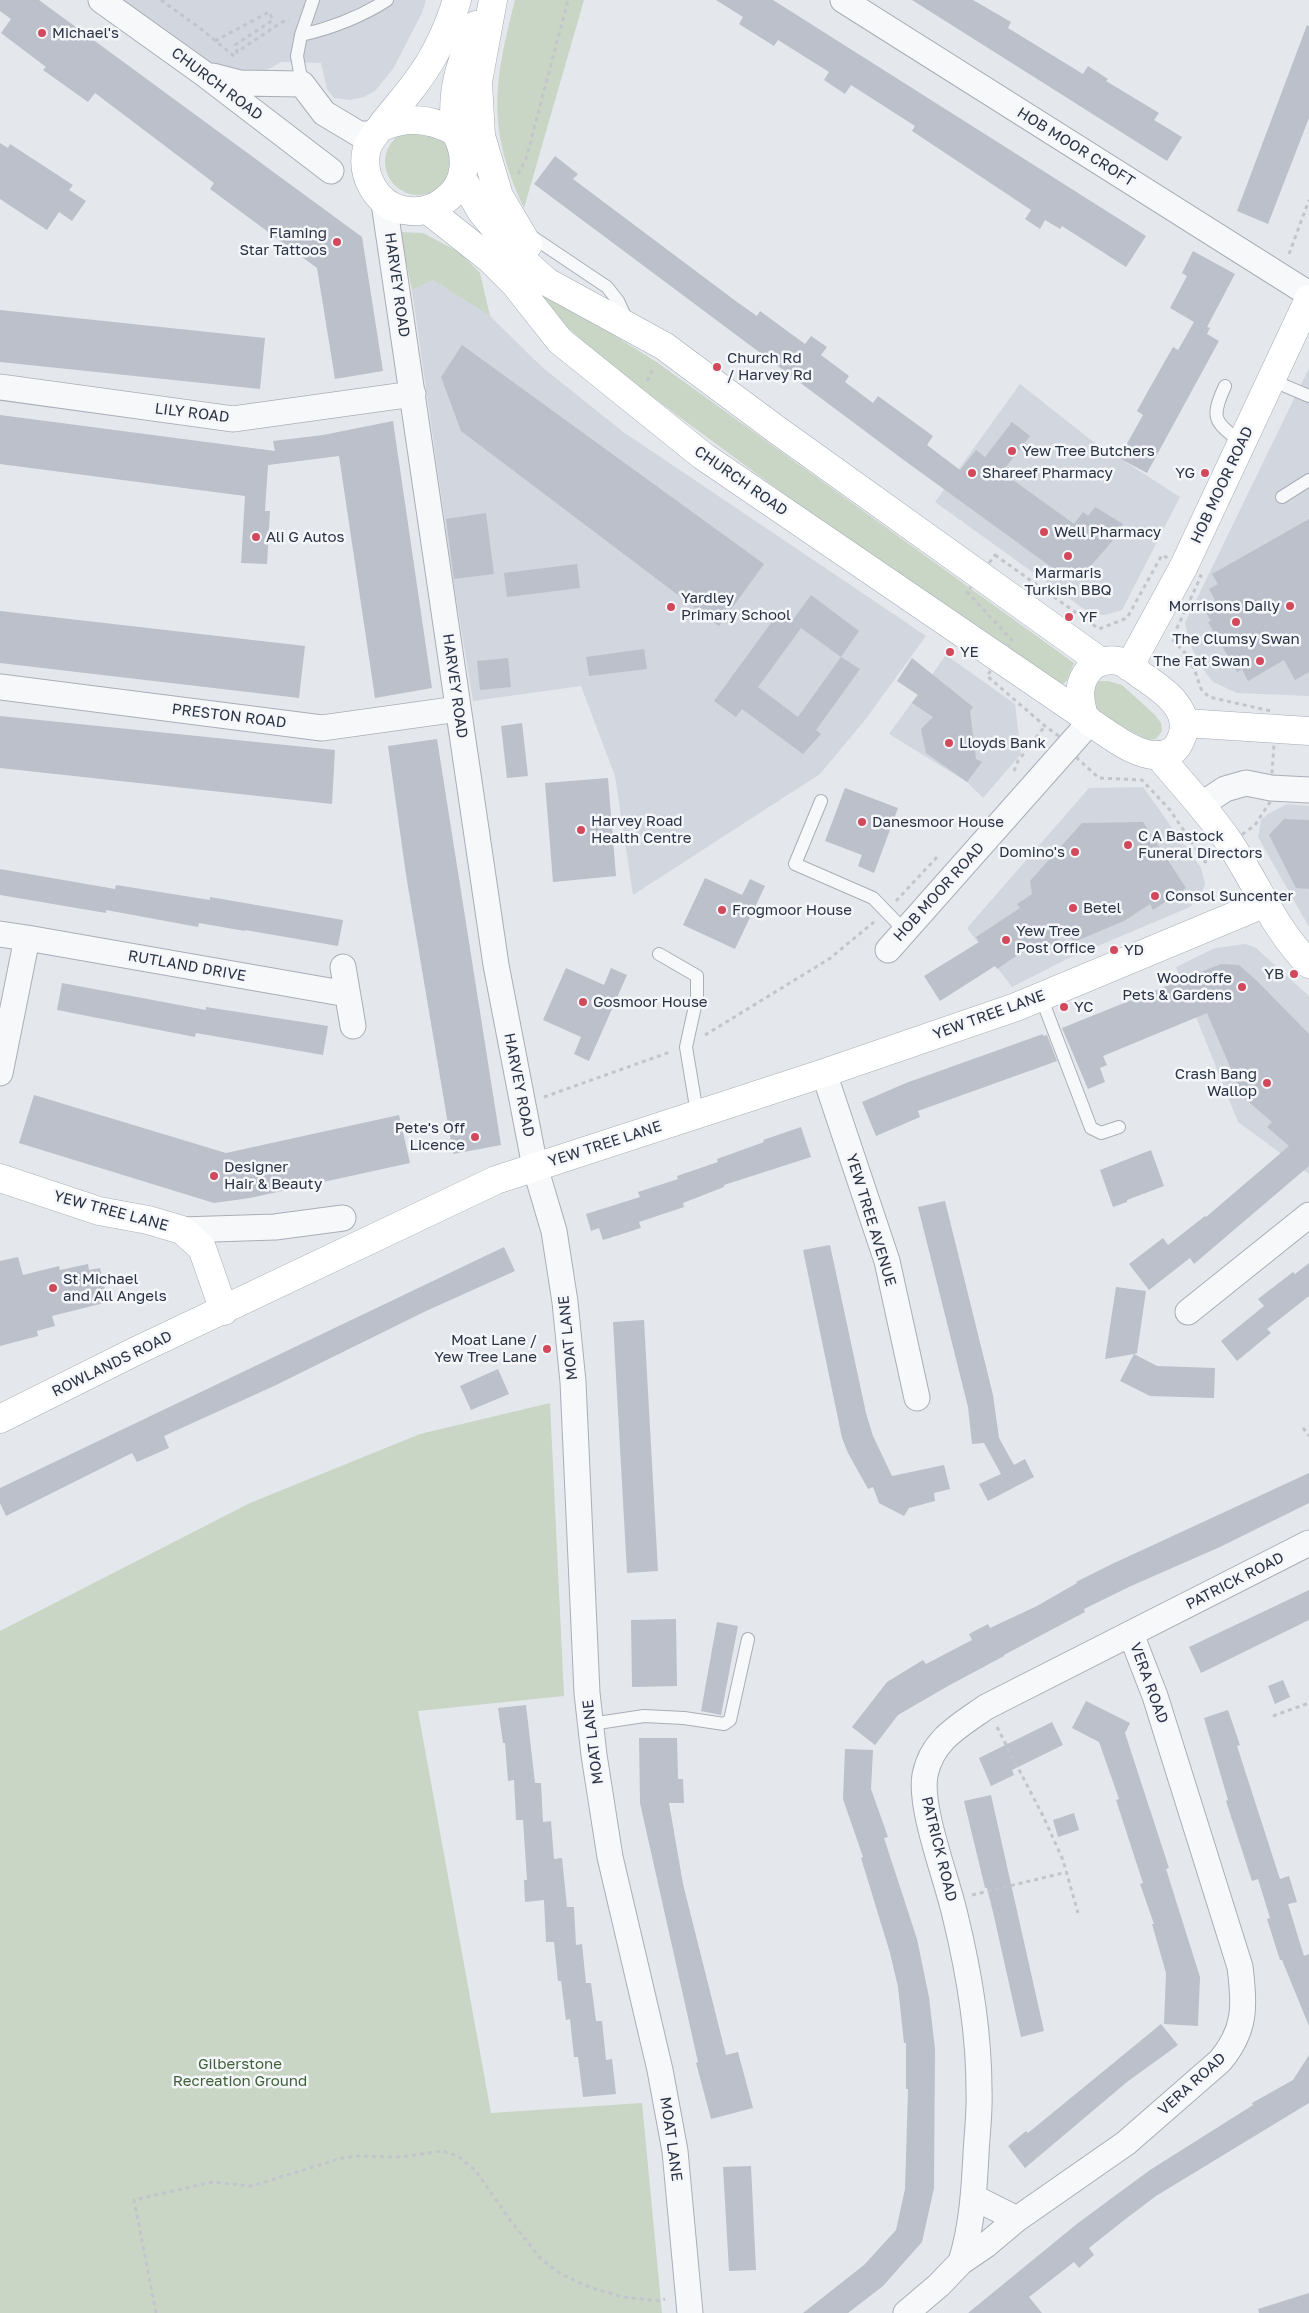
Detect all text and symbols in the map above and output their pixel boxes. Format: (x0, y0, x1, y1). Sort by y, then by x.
place label: Michael's (52, 24, 119, 42)
marker: Michael's (36, 27, 48, 39)
street label: CHURCH ROAD (168, 44, 266, 124)
street label: HOB MOOR CROFT (1014, 103, 1138, 191)
place label: Flaming Star Tattoos (240, 224, 327, 259)
street label: HARVEY ROAD (381, 231, 413, 339)
marker: Flaming Star Tattoos (331, 236, 343, 248)
place label: Church Rd / Harvey Rd (727, 349, 812, 384)
marker: Church Rd / Harvey Rd (711, 361, 723, 373)
street label: LILY ROAD (154, 400, 230, 426)
street label: HOB MOOR ROAD (1187, 424, 1257, 546)
street label: CHURCH ROAD (691, 442, 791, 520)
place label: Yew Tree Butchers (1022, 442, 1155, 460)
marker: Yew Tree Butchers (1006, 445, 1018, 457)
place label: Shareef Pharmacy (982, 464, 1113, 482)
place label: YG (1175, 464, 1195, 482)
marker: Shareef Pharmacy (966, 467, 978, 479)
marker: YG (1199, 467, 1211, 479)
place label: Well Pharmacy (1054, 523, 1161, 541)
marker: Well Pharmacy (1038, 526, 1050, 538)
place label: Ali G Autos (266, 528, 344, 546)
marker: Ali G Autos (250, 531, 262, 543)
marker: Marmaris Turkish BBQ (1062, 550, 1074, 562)
place label: Marmaris Turkish BBQ (1024, 564, 1112, 599)
place label: Yardley Primary School (681, 589, 791, 624)
place label: Morrisons Daily (1169, 597, 1280, 615)
marker: Morrisons Daily (1284, 600, 1296, 612)
marker: Yardley Primary School (665, 601, 677, 613)
place label: YF (1079, 608, 1098, 626)
marker: YF (1063, 611, 1075, 623)
marker: The Clumsy Swan (1230, 616, 1242, 628)
place label: The Clumsy Swan (1172, 630, 1300, 648)
street label: HARVEY ROAD (439, 632, 471, 740)
place label: YE (960, 643, 979, 661)
marker: YE (944, 646, 956, 658)
place label: The Fat Swan (1153, 652, 1250, 670)
marker: The Fat Swan (1254, 655, 1266, 667)
street label: PRESTON ROAD (171, 700, 287, 732)
place label: Lloyds Bank (959, 734, 1046, 752)
marker: Lloyds Bank (943, 737, 955, 749)
place label: Harvey Road Health Centre (591, 812, 691, 847)
place label: Danesmoor House (872, 813, 1004, 831)
marker: Danesmoor House (856, 816, 868, 828)
marker: Harvey Road Health Centre (575, 824, 587, 836)
place label: C A Bastock Funeral Directors (1138, 827, 1263, 862)
street label: HOB MOOR ROAD (890, 839, 988, 945)
marker: C A Bastock Funeral Directors (1122, 839, 1134, 851)
place label: Domino's (999, 843, 1065, 861)
marker: Domino's (1069, 846, 1081, 858)
place label: Consol Suncenter (1165, 887, 1293, 905)
marker: Consol Suncenter (1149, 890, 1161, 902)
place label: Betel (1083, 899, 1121, 917)
place label: Frogmoor House (732, 901, 852, 919)
marker: Betel (1067, 902, 1079, 914)
marker: Frogmoor House (716, 904, 728, 916)
place label: Yew Tree Post Office (1016, 922, 1095, 957)
marker: Yew Tree Post Office (1000, 934, 1012, 946)
place label: YD (1124, 941, 1144, 959)
marker: YD (1108, 944, 1120, 956)
street label: RUTLAND DRIVE (127, 947, 247, 985)
place label: YB (1264, 965, 1284, 983)
marker: YB (1288, 968, 1300, 980)
place label: Woodroffe Pets & Gardens (1122, 969, 1232, 1004)
marker: Woodroffe Pets & Gardens (1236, 981, 1248, 993)
street label: YEW TREE LANE (930, 986, 1048, 1044)
place label: Gosmoor House (593, 993, 708, 1011)
marker: Gosmoor House (577, 996, 589, 1008)
place label: YC (1074, 998, 1093, 1016)
marker: YC (1058, 1001, 1070, 1013)
street label: HARVEY ROAD (500, 1031, 538, 1139)
place label: Crash Bang Wallop (1175, 1065, 1257, 1100)
marker: Crash Bang Wallop (1261, 1077, 1273, 1089)
street label: YEW TREE LANE (546, 1117, 664, 1171)
place label: Pete's Off Licence (395, 1119, 465, 1154)
marker: Pete's Off Licence (469, 1131, 481, 1143)
street label: YEW TREE AVENUE (842, 1151, 900, 1289)
place label: Designer Hair & Beauty (224, 1158, 322, 1193)
marker: Designer Hair & Beauty (208, 1170, 220, 1182)
street label: YEW TREE LANE (52, 1187, 170, 1235)
place label: St Michael and All Angels (63, 1270, 167, 1305)
marker: St Michael and All Angels (47, 1282, 59, 1294)
street label: MOAT LANE (555, 1295, 581, 1381)
street label: ROWLANDS ROAD (49, 1327, 175, 1401)
place label: Moat Lane / Yew Tree Lane (434, 1331, 537, 1366)
marker: Moat Lane / Yew Tree Lane (541, 1343, 553, 1355)
street label: PATRICK ROAD (1183, 1549, 1287, 1613)
street label: VERA ROAD (1126, 1640, 1172, 1726)
street label: MOAT LANE (579, 1699, 607, 1785)
street label: PATRICK ROAD (917, 1795, 961, 1903)
street label: VERA ROAD (1154, 2049, 1230, 2119)
park label: Gilberstone Recreation Ground (173, 2055, 307, 2090)
street label: MOAT LANE (656, 2096, 686, 2182)

